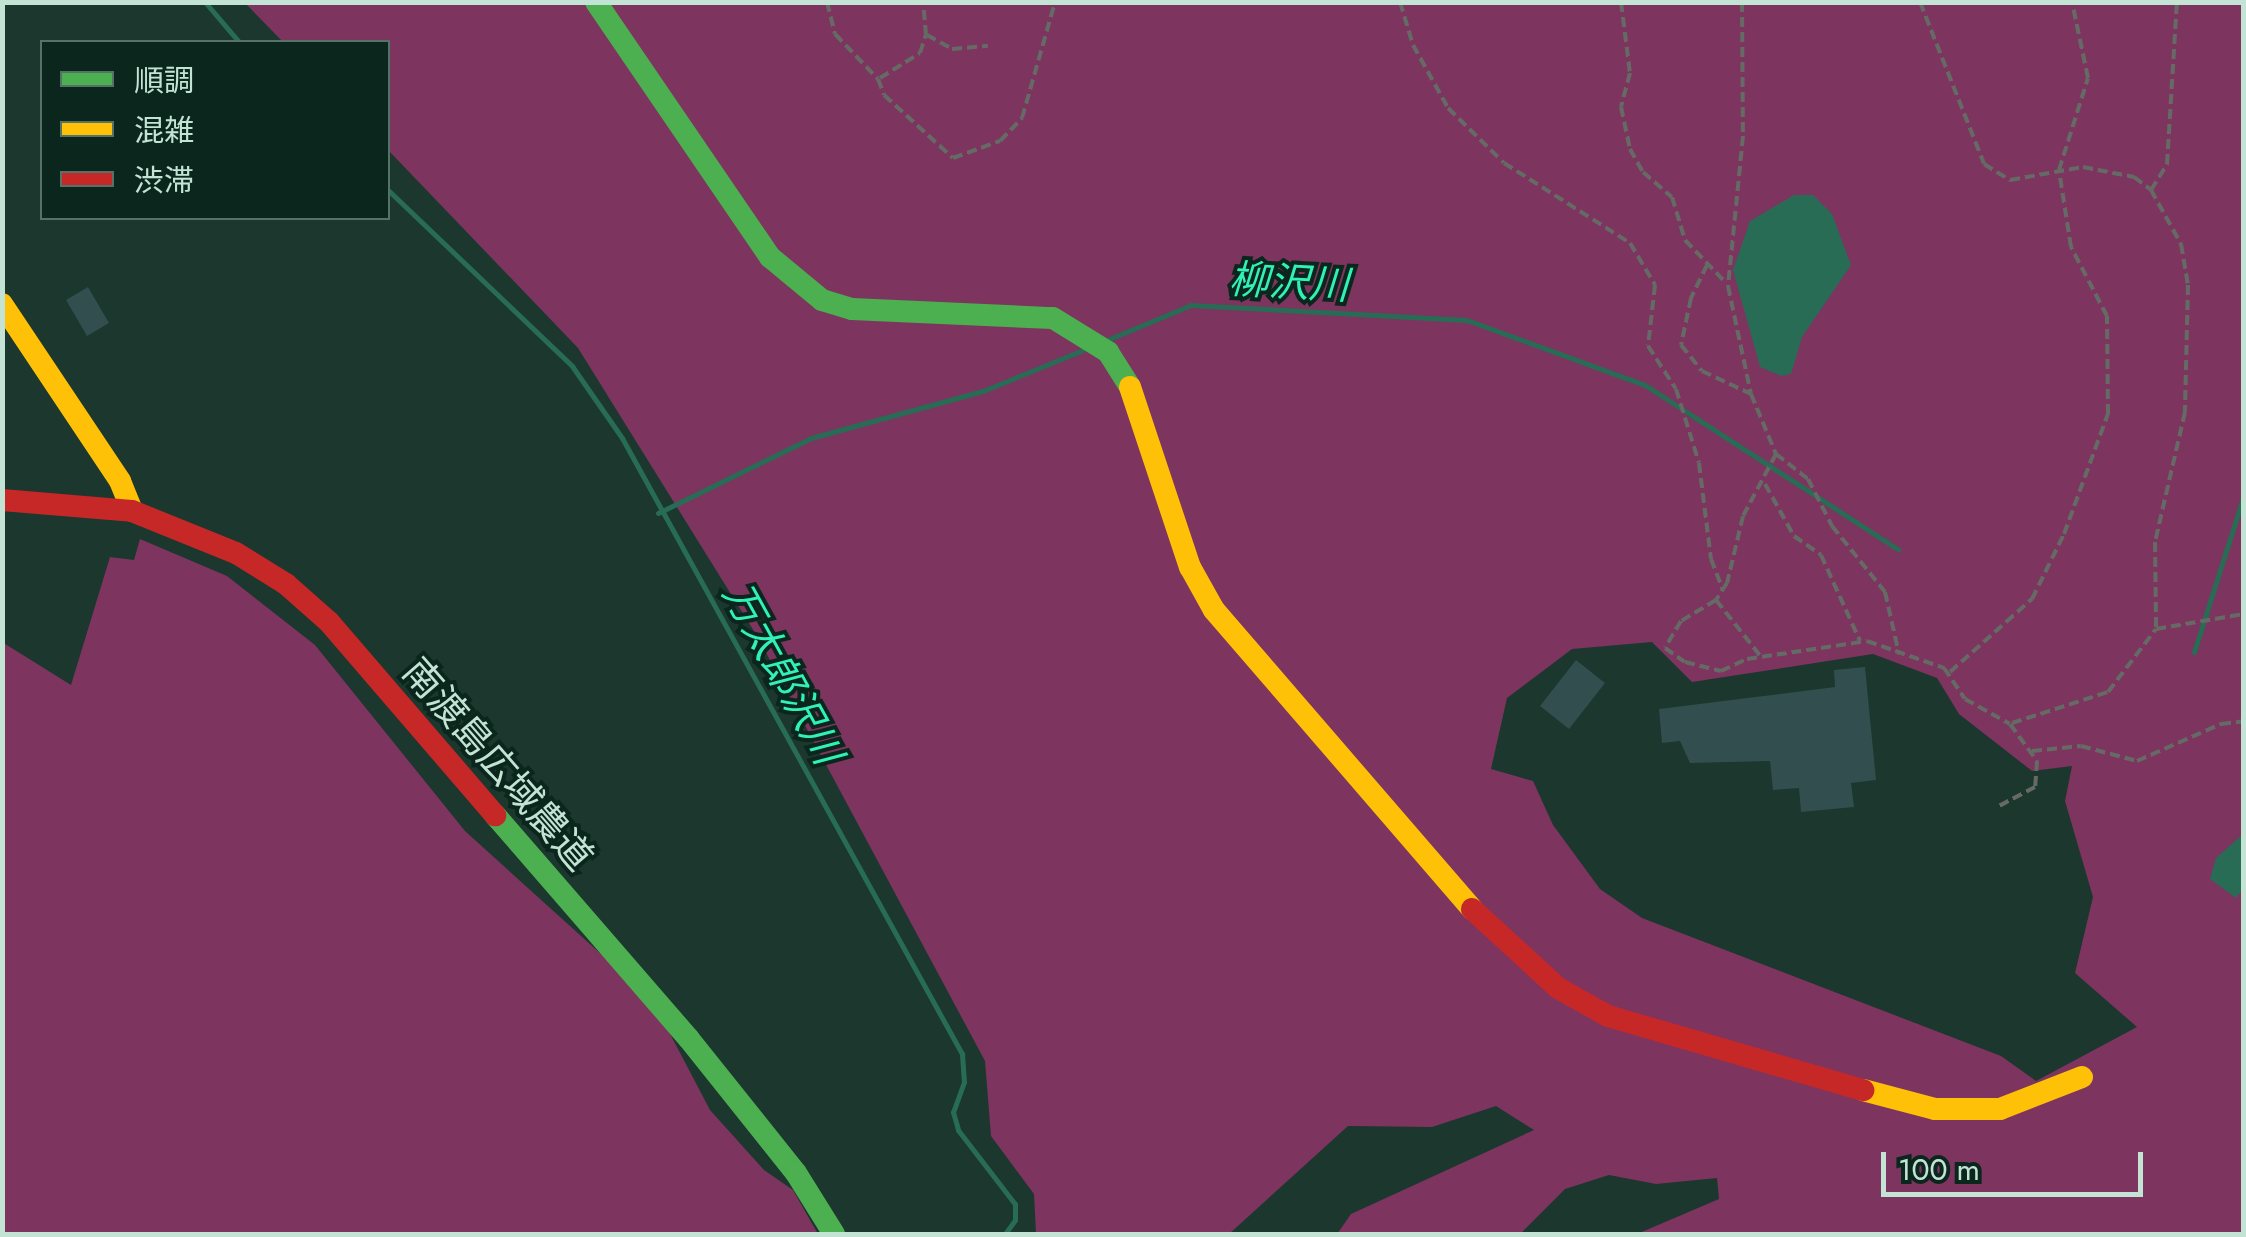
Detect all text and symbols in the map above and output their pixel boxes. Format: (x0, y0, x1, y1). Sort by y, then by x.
legend (40, 40, 390, 220)
text: 順調 (134, 59, 194, 102)
text: 混雑 (134, 109, 194, 152)
text: 渋滞 (134, 159, 194, 202)
water label: 柳沢川 (1228, 255, 1350, 309)
water label: 万太郎沢川 (714, 574, 852, 772)
street label: 南渡島広域農道 (394, 649, 602, 879)
scale bar (1886, 1132, 2148, 1194)
text: 100 m (1898, 1148, 1980, 1191)

